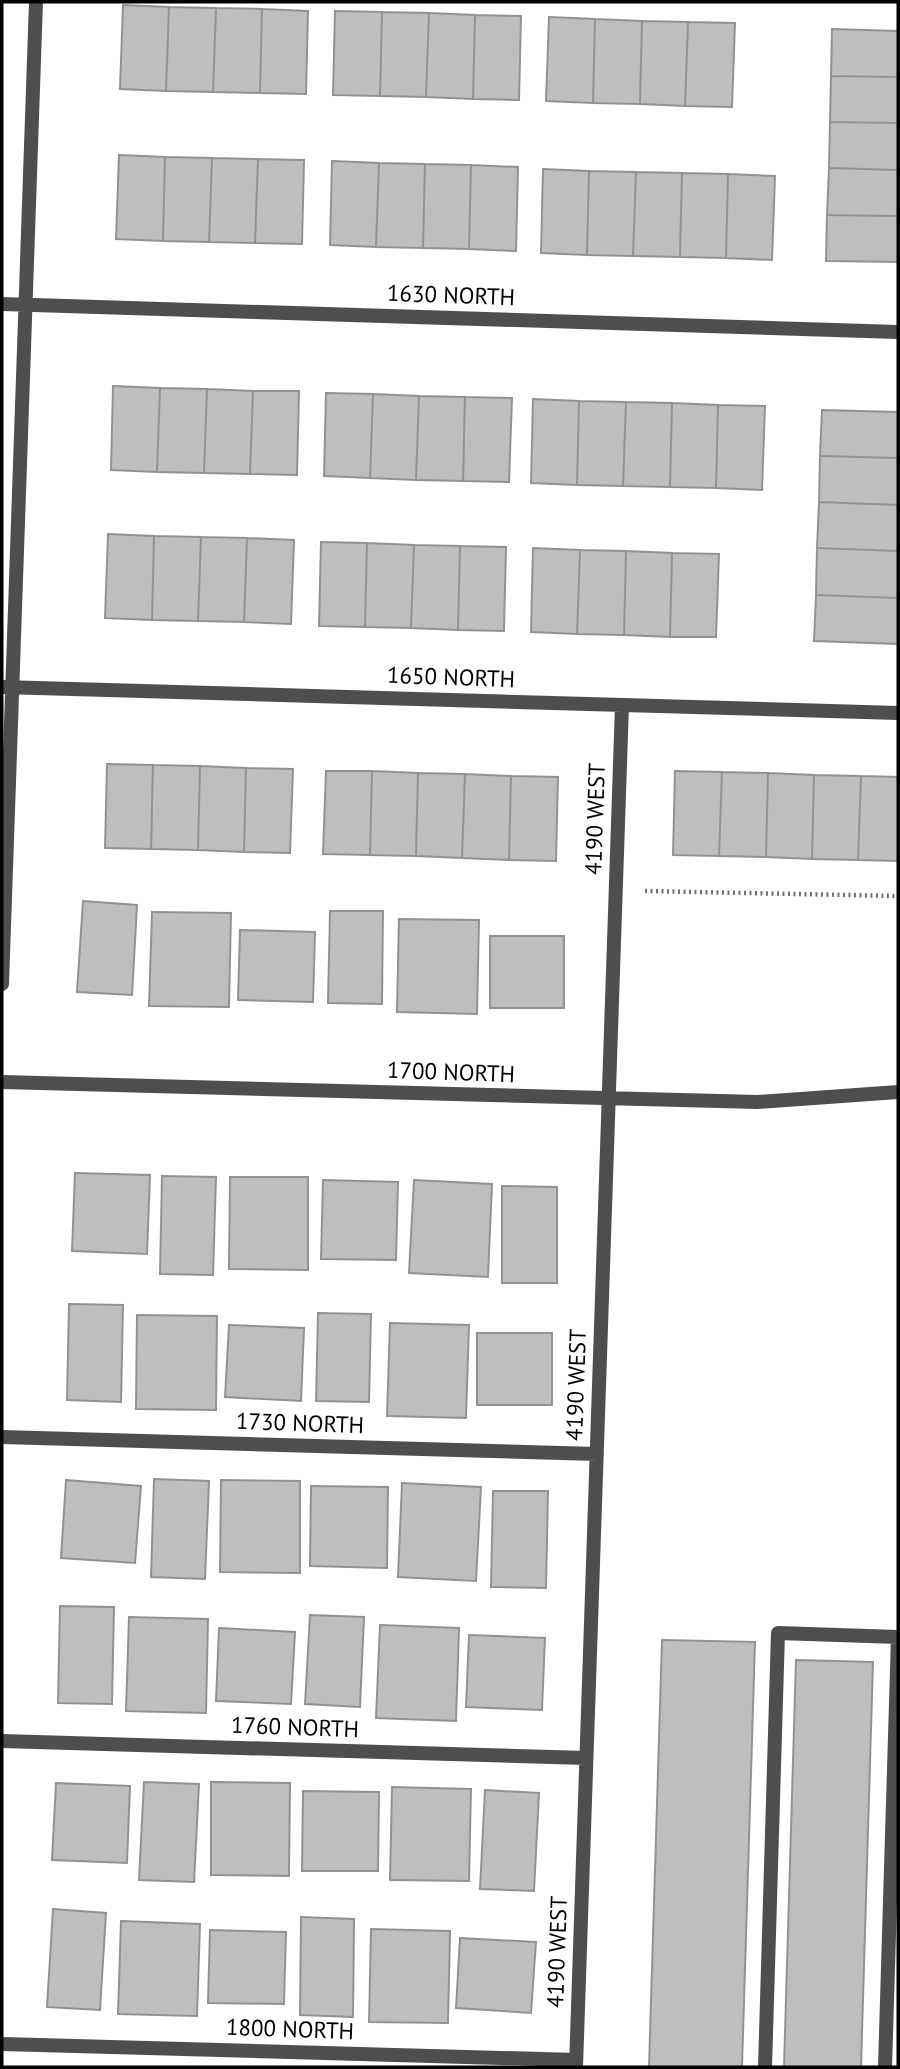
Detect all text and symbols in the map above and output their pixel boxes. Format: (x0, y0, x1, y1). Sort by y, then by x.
street label: 1630 NORTH (387, 278, 515, 311)
street label: 1650 NORTH (387, 660, 515, 693)
street label: 4190 WEST (578, 762, 611, 876)
street label: 1700 NORTH (387, 1055, 515, 1088)
street label: 4190 WEST (559, 1328, 592, 1442)
street label: 1730 NORTH (236, 1406, 364, 1439)
street label: 1760 NORTH (231, 1710, 359, 1743)
street label: 4190 WEST (540, 1895, 573, 2009)
street label: 1800 NORTH (226, 2012, 354, 2045)

